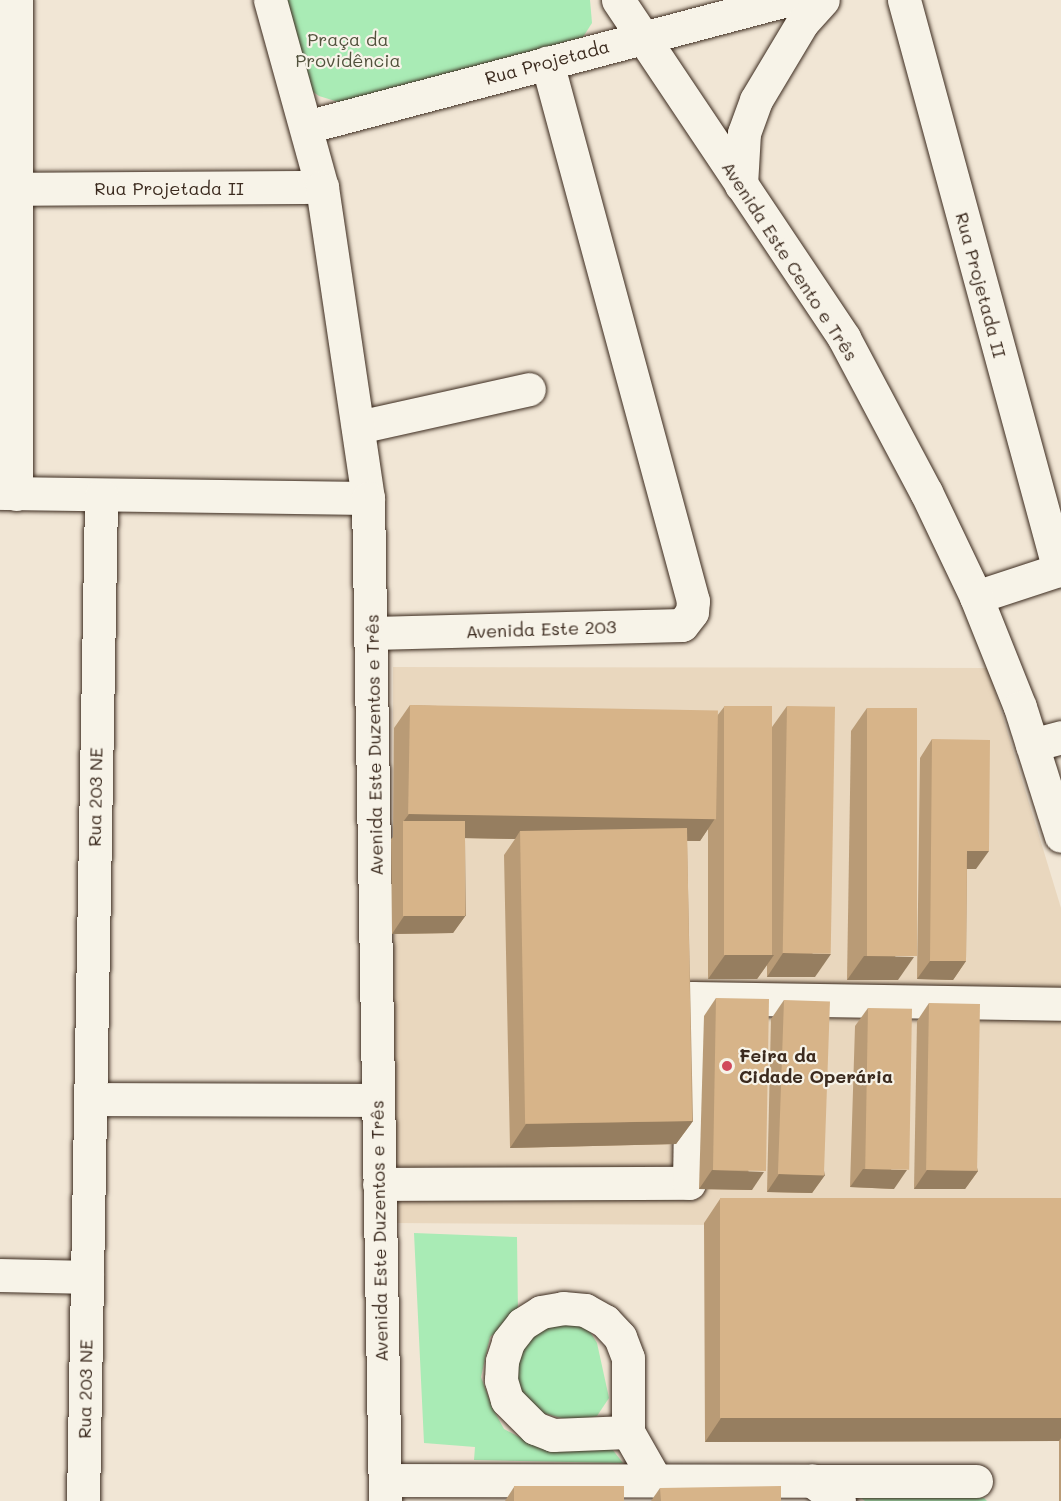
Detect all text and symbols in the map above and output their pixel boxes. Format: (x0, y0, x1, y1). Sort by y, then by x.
park label: Praça da Providência (295, 29, 401, 72)
street label: Rua Projetada (482, 35, 612, 89)
street label: Avenida Este Cento e Três (717, 157, 863, 365)
street label: Rua Projetada II (94, 177, 244, 199)
street label: Rua Projetada II (951, 210, 1011, 360)
street label: Avenida Este Duzentos e Três (361, 614, 387, 876)
street label: Avenida Este 203 (465, 616, 617, 642)
street label: Rua 203 NE (83, 747, 107, 847)
place label: Feira da Cidade Operária (739, 1045, 893, 1088)
marker: Feira da Cidade Operária (720, 1059, 734, 1073)
street label: Avenida Este Duzentos e Três (366, 1100, 392, 1362)
street label: Rua 203 NE (73, 1339, 97, 1439)

